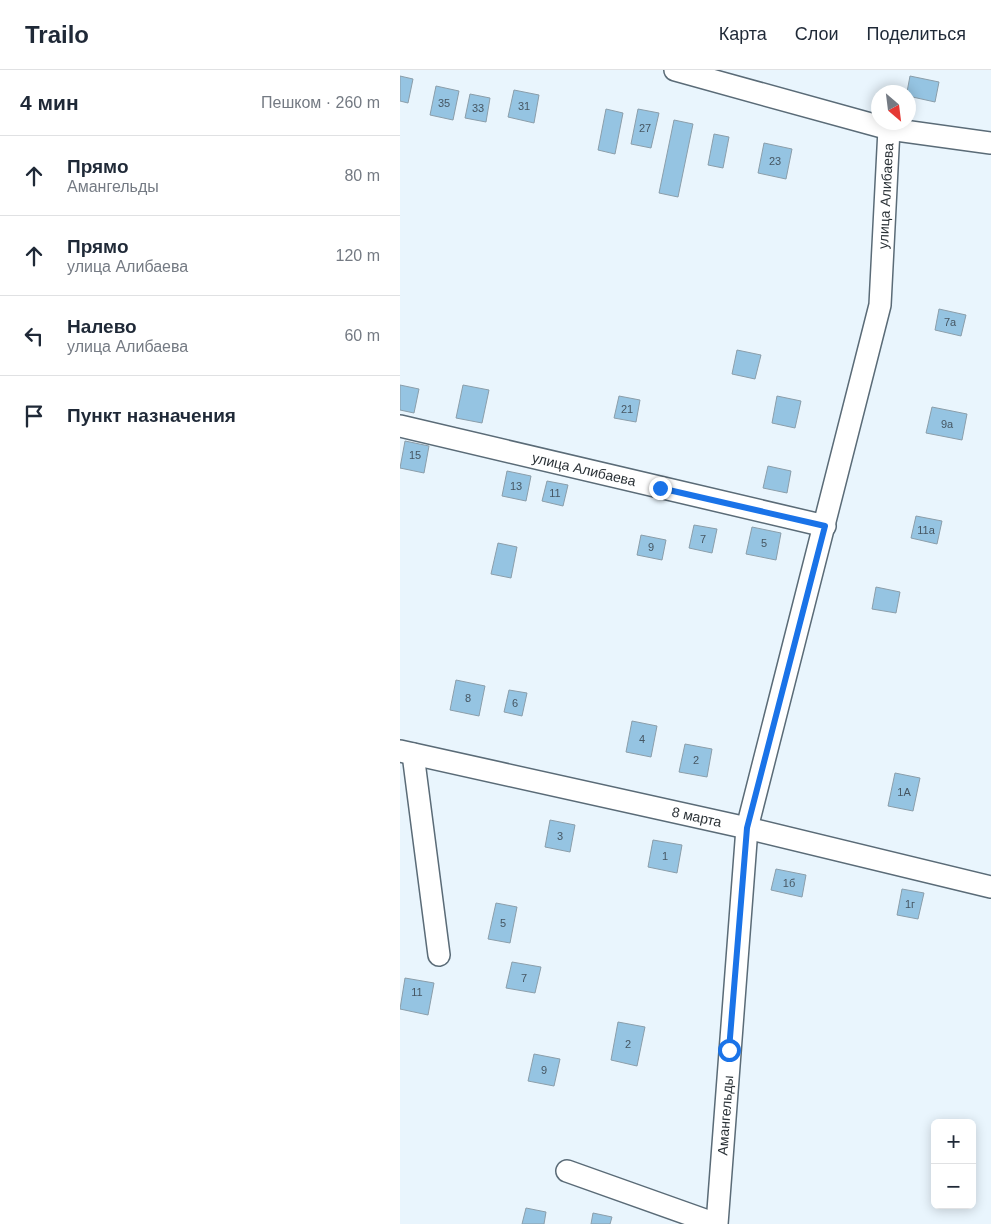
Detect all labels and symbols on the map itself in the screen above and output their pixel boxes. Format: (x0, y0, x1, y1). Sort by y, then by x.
north arrow (871, 85, 916, 130)
house number: 35 (438, 97, 450, 109)
house number: 31 (518, 100, 530, 112)
house number: 33 (472, 102, 484, 114)
house number: 27 (639, 122, 651, 134)
street label: улица Алибаева (875, 142, 896, 249)
house number: 23 (769, 155, 781, 167)
house number: 7а (944, 316, 957, 328)
house number: 21 (621, 403, 633, 415)
house number: 9а (941, 418, 954, 430)
house number: 15 (409, 449, 421, 461)
street label: улица Алибаева (530, 449, 638, 489)
route end (649, 477, 672, 500)
house number: 13 (510, 480, 522, 492)
house number: 11 (549, 487, 561, 499)
house number: 11а (917, 524, 936, 536)
house number: 7 (700, 533, 706, 545)
house number: 5 (761, 537, 767, 549)
house number: 9 (648, 541, 654, 553)
house number: 8 (465, 692, 471, 704)
house number: 6 (512, 697, 518, 709)
house number: 4 (639, 733, 645, 745)
house number: 2 (693, 754, 699, 766)
house number: 1А (897, 786, 911, 798)
street label: 8 марта (670, 804, 723, 830)
house number: 3 (557, 830, 563, 842)
house number: 1 (662, 850, 668, 862)
house number: 1б (783, 877, 795, 889)
house number: 1г (905, 898, 915, 910)
house number: 5 (500, 917, 506, 929)
house number: 7 (521, 972, 527, 984)
house number: 11 (411, 986, 423, 998)
house number: 2 (625, 1038, 631, 1050)
route start (718, 1039, 741, 1062)
house number: 9 (541, 1064, 547, 1076)
street label: Амангельды (714, 1075, 736, 1156)

